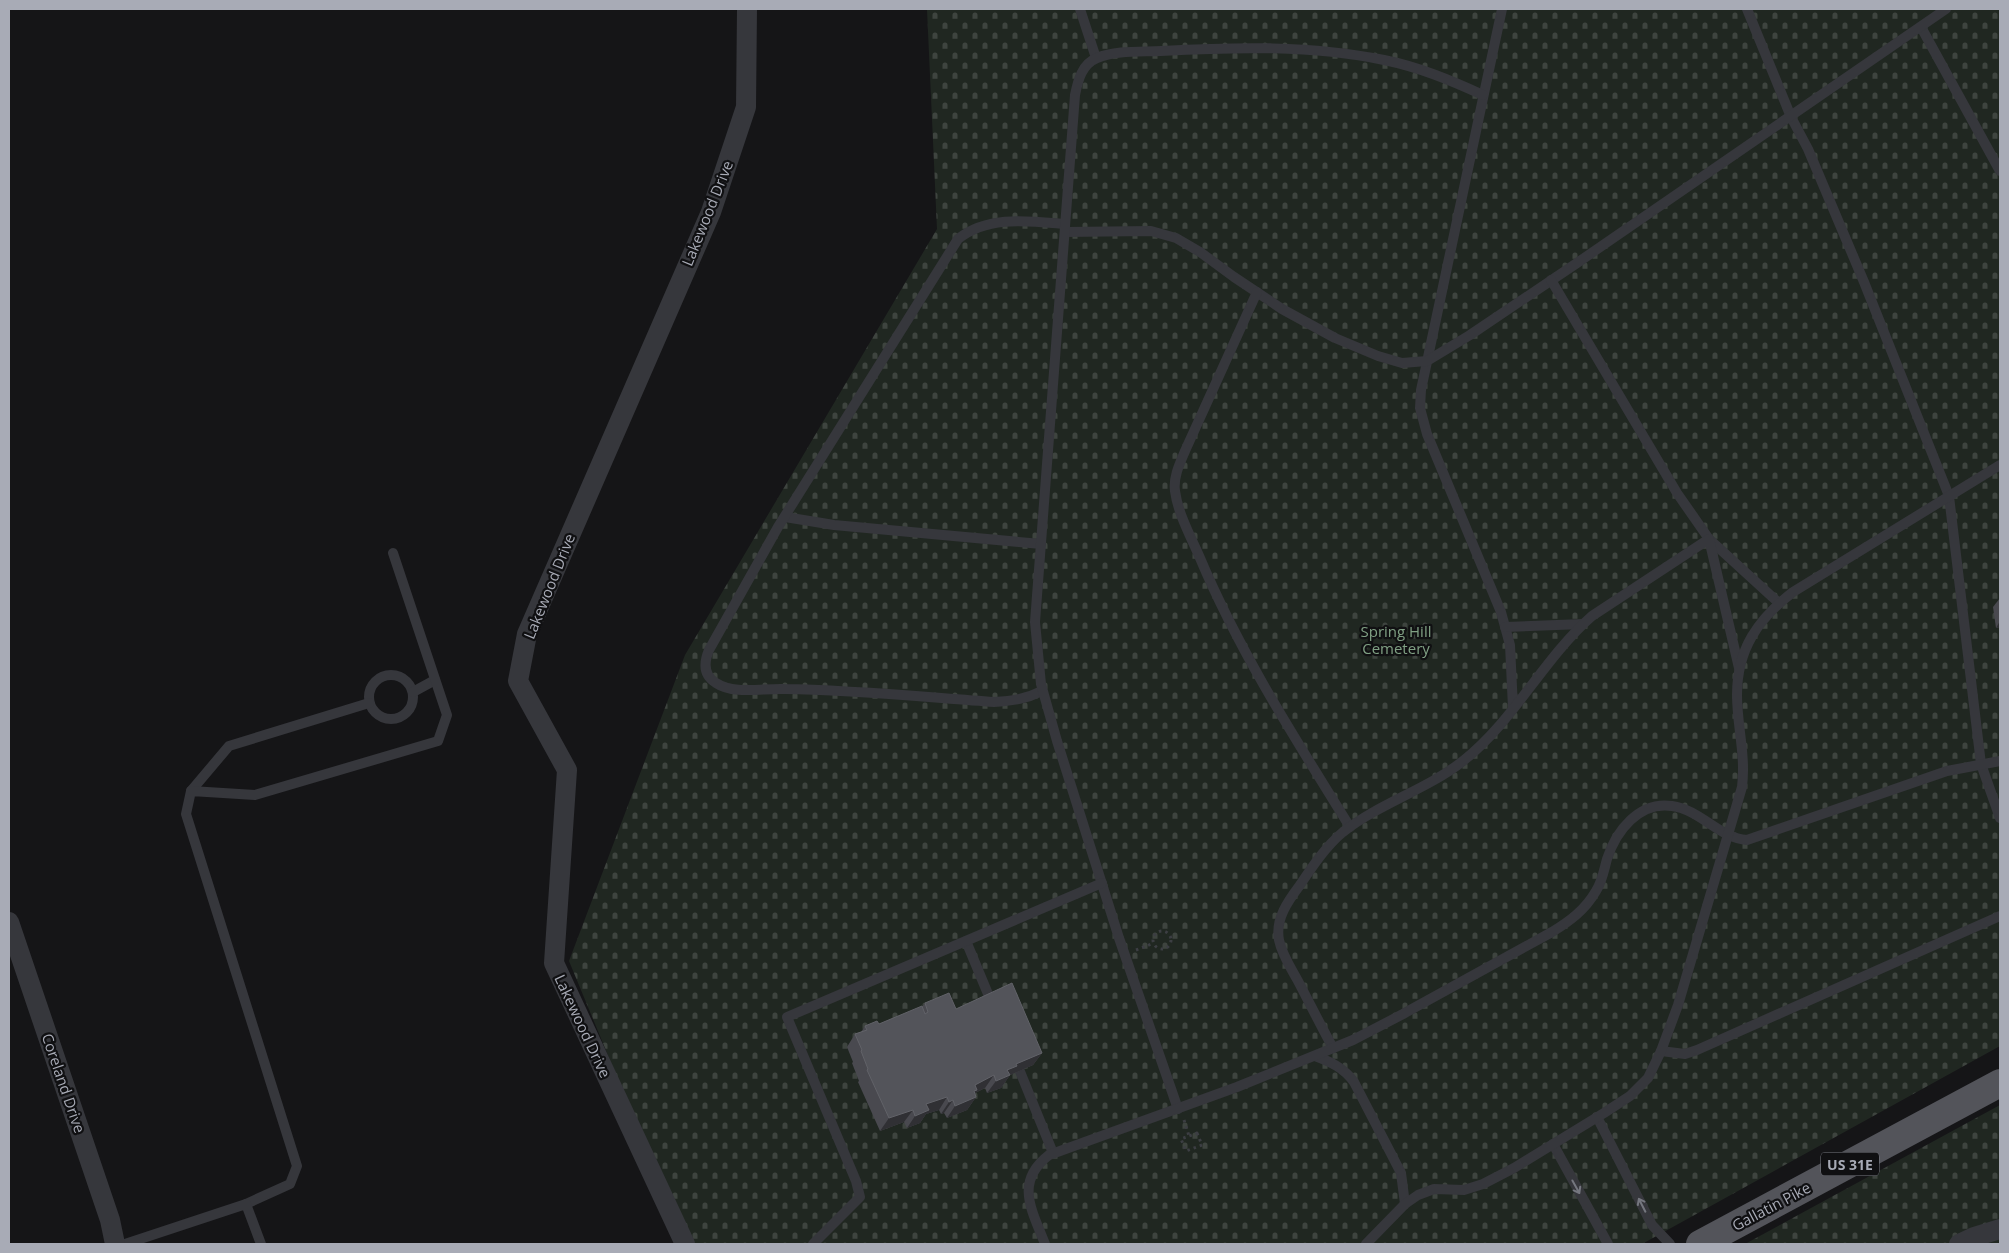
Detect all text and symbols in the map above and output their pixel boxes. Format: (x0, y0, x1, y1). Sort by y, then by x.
street label: Lakewood Drive (677, 157, 737, 269)
street label: Lakewood Drive (519, 530, 579, 642)
park label: Spring Hill Cemetery (1361, 621, 1431, 658)
street label: Lakewood Drive (550, 971, 616, 1081)
street label: Coreland Drive (38, 1031, 90, 1135)
road number: US 31E (1821, 1152, 1879, 1176)
street label: Gallatin Pike (1728, 1177, 1814, 1235)
one-way arrow (1572, 1179, 1581, 1194)
one-way arrow (1637, 1198, 1646, 1213)

